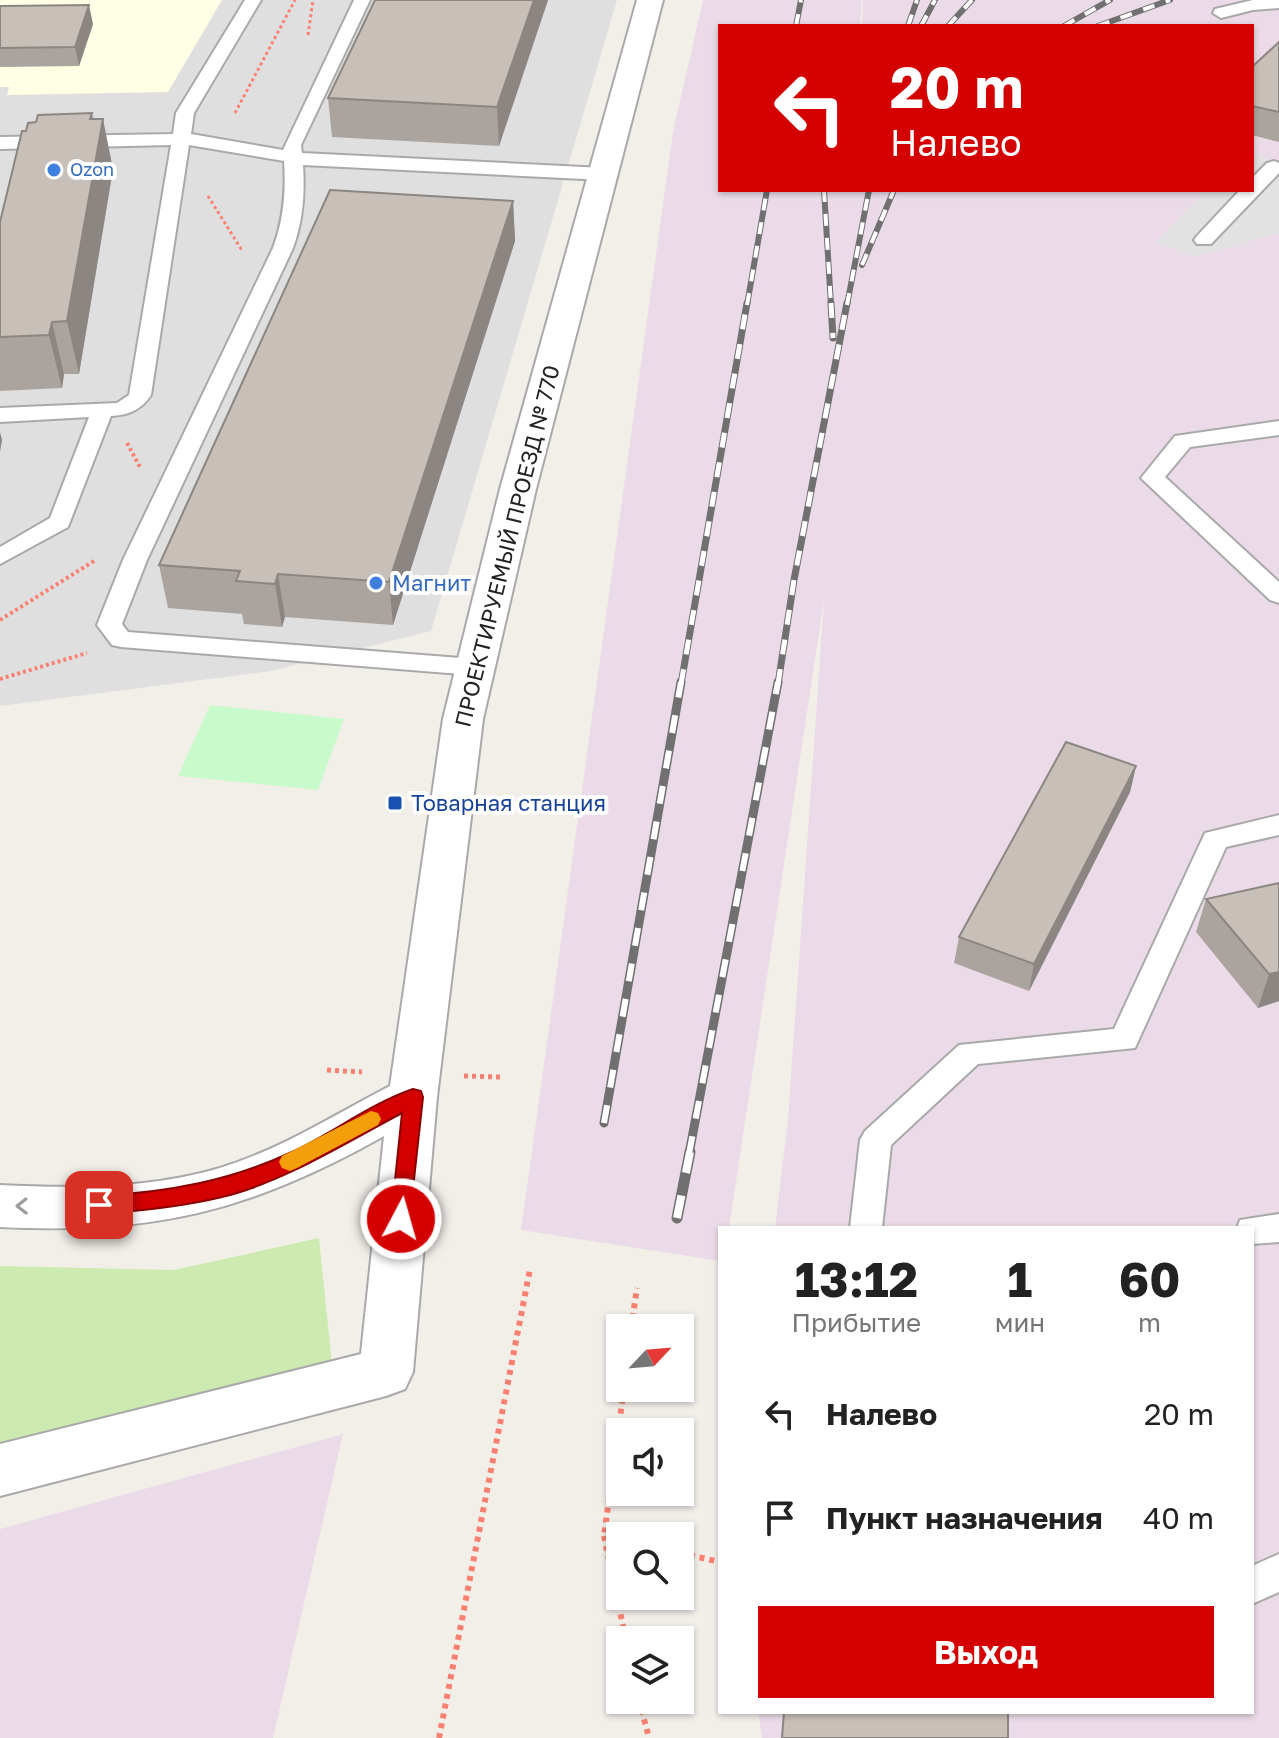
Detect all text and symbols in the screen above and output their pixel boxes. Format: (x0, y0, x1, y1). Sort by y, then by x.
text: 20 m (890, 53, 1024, 120)
icon: left (758, 56, 862, 160)
text: Налево (890, 121, 1022, 164)
place label: Ozon (70, 158, 114, 180)
marker: Ozon (45, 161, 63, 179)
street label: ПРОЕКТИРУЕМЫЙ ПРОЕЗД № 770 (448, 362, 565, 730)
place label: Магнит (392, 569, 471, 596)
marker: Магнит (367, 574, 385, 592)
place label: Товарная станция (411, 789, 606, 816)
marker: Товарная станция (386, 794, 404, 812)
pin (65, 1171, 133, 1239)
position arrow (359, 1177, 443, 1261)
icon: arrive (77, 1183, 121, 1227)
one-way arrow (15, 1197, 28, 1215)
text: 13:12 (795, 1250, 918, 1308)
text: 1 (1008, 1250, 1032, 1308)
text: 60 (1119, 1250, 1180, 1308)
text: Прибытие (792, 1307, 921, 1338)
text: мин (995, 1307, 1045, 1338)
text: m (1138, 1307, 1161, 1338)
north arrow (606, 1314, 694, 1402)
map controls (606, 1314, 694, 1714)
icon: left (758, 1392, 802, 1436)
text: Налево (826, 1396, 937, 1432)
text: 20 m (1144, 1396, 1214, 1432)
button: sound (606, 1418, 694, 1506)
icon: arrive (758, 1496, 802, 1540)
text: Пункт назначения (826, 1500, 1103, 1536)
text: 40 m (1143, 1500, 1214, 1536)
button: search (606, 1522, 694, 1610)
button: Выход (758, 1606, 1214, 1698)
button: layers (606, 1626, 694, 1714)

